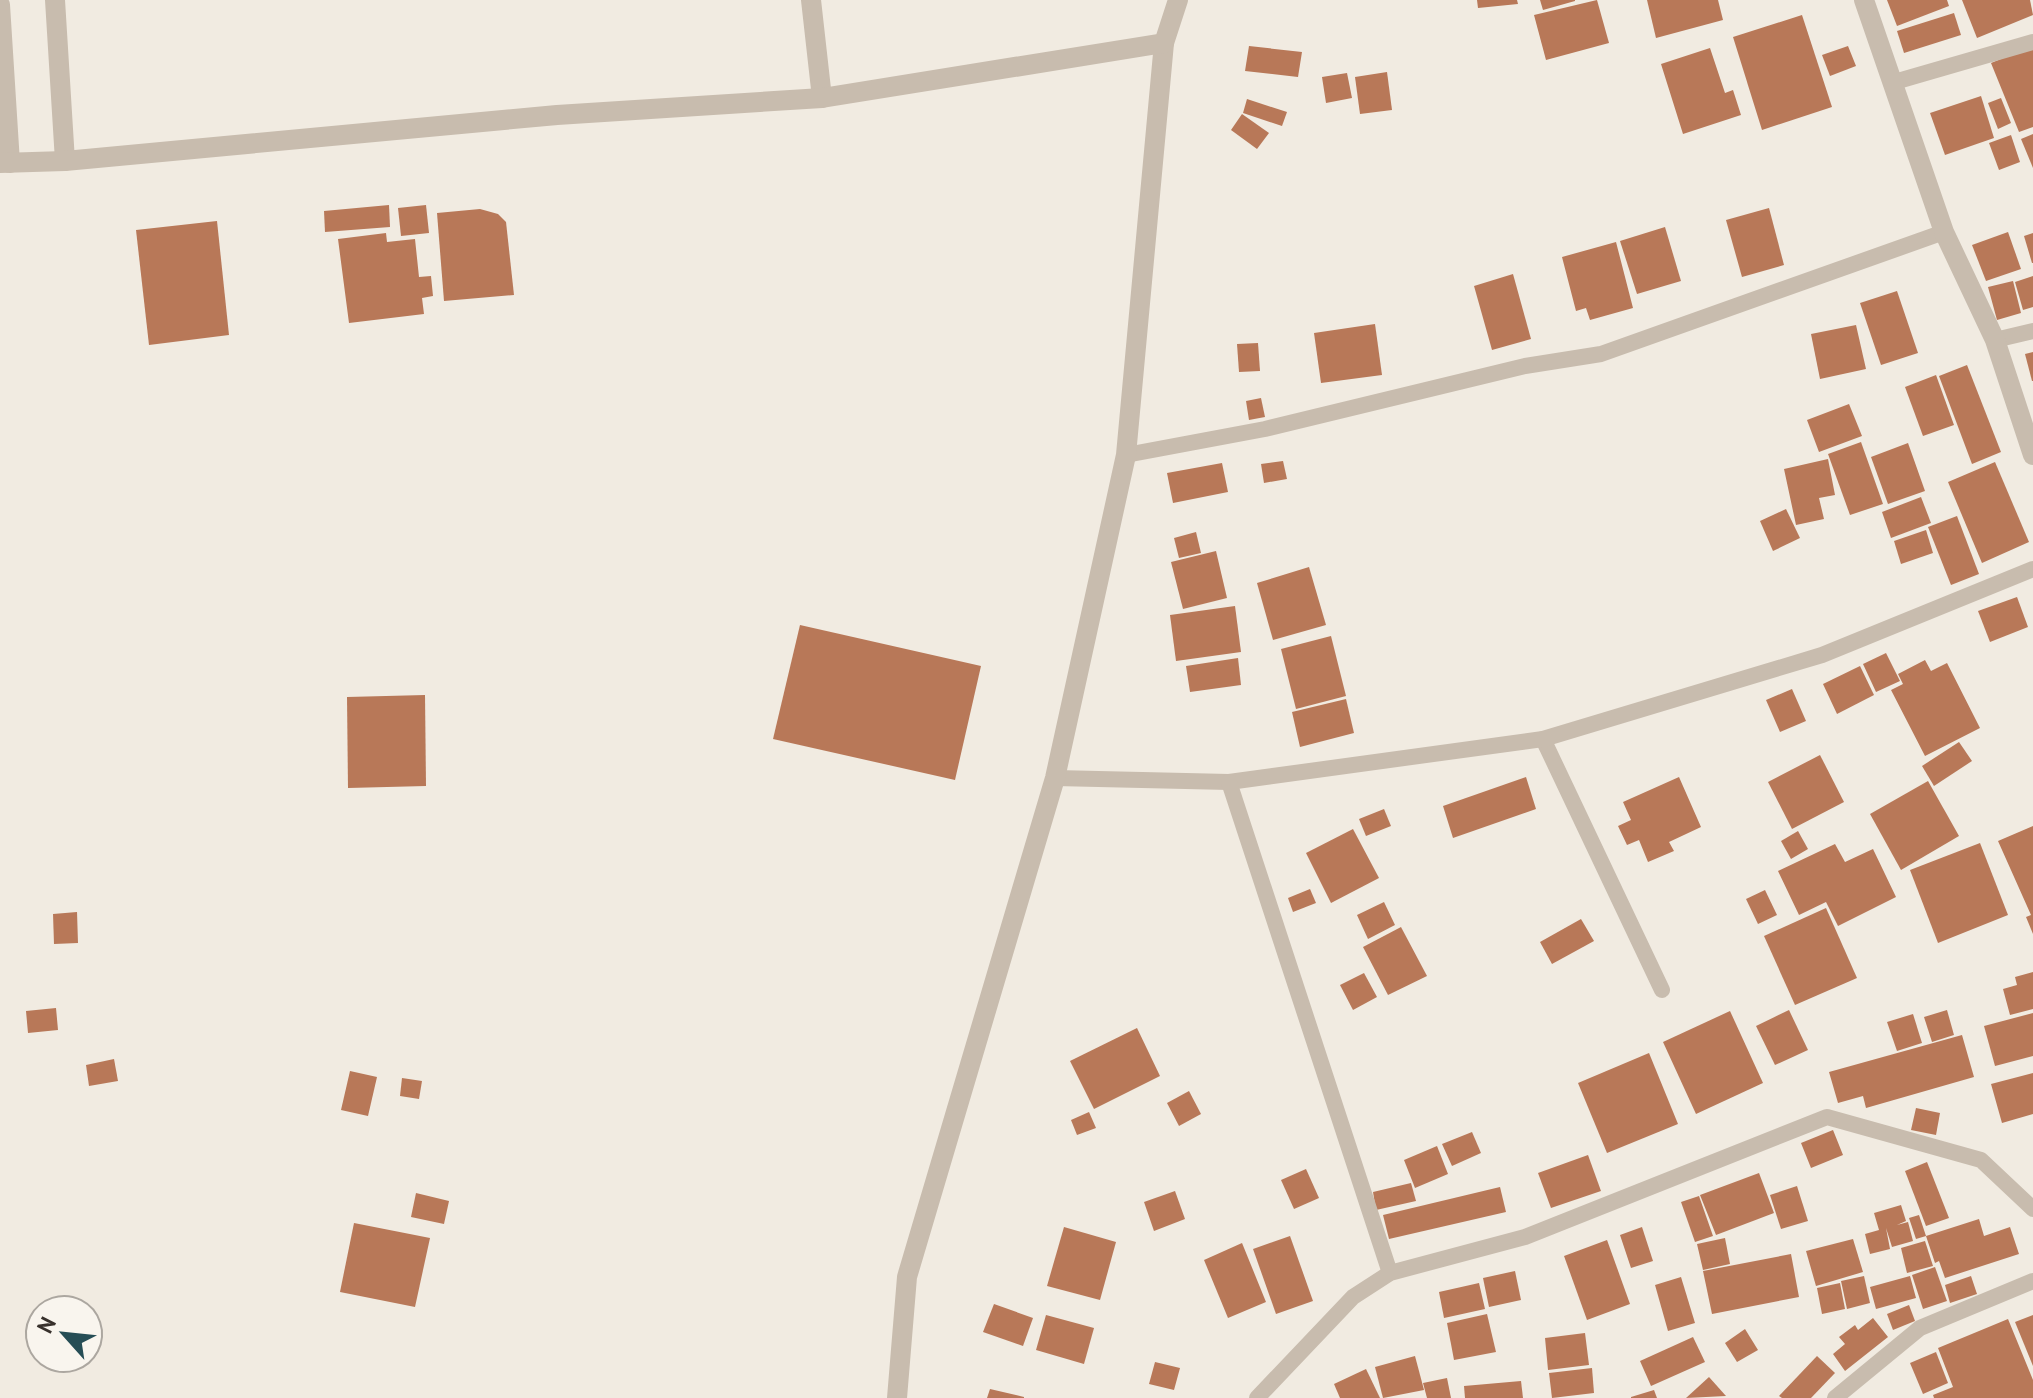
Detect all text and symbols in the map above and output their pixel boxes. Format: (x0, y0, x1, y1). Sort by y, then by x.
north arrow (24, 1294, 104, 1374)
text: N (30, 1312, 62, 1338)

